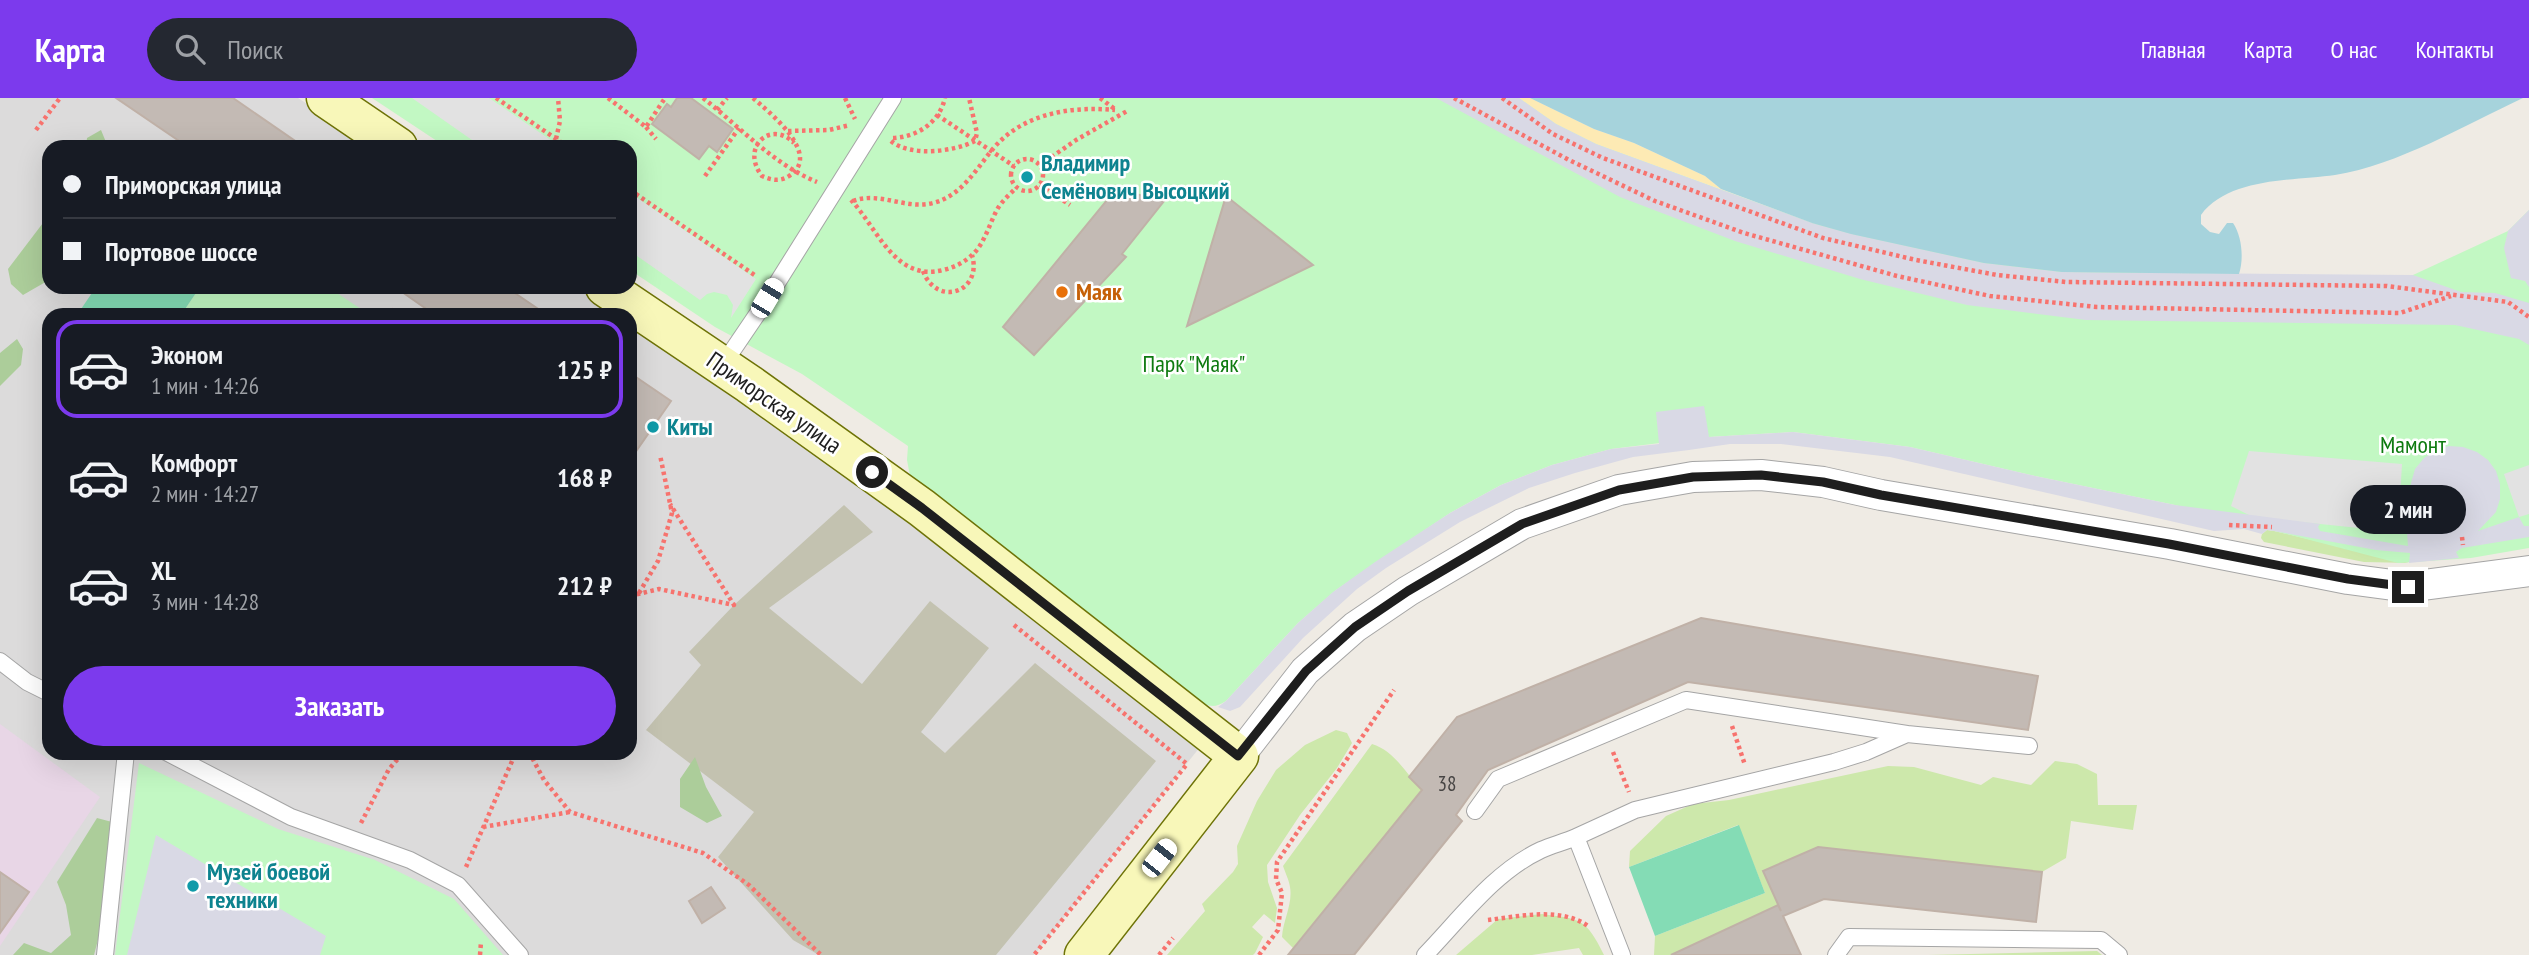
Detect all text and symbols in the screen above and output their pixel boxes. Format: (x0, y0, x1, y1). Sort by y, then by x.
search box (147, 18, 637, 81)
text: Карта (35, 28, 105, 71)
icon: search (171, 30, 209, 68)
text: Поиск (227, 33, 283, 66)
text: Главная (2141, 34, 2206, 65)
text: Карта (2244, 34, 2293, 65)
text: О нас (2331, 34, 2377, 65)
text: Контакты (2415, 34, 2494, 65)
place label: Владимир Семёнович Высоцкий (1041, 147, 1230, 206)
text: Приморская улица (105, 168, 281, 201)
marker: Владимир Семёнович Высоцкий (1019, 169, 1035, 185)
text: Портовое шоссе (105, 235, 258, 268)
car (748, 275, 787, 321)
place label: Маяк (1076, 276, 1122, 307)
marker: Маяк (1054, 284, 1070, 300)
icon: car (67, 338, 130, 401)
text: Эконом (151, 338, 223, 371)
street label: Приморская улица (701, 345, 848, 461)
park label: Парк "Маяк" (1143, 348, 1245, 379)
text: 125 ₽ (557, 353, 612, 386)
text: 1 мин · 14:26 (151, 371, 259, 400)
place label: Киты (667, 411, 713, 442)
marker: Киты (645, 419, 661, 435)
park label: Мамонт (2380, 429, 2446, 460)
icon: car (67, 446, 130, 509)
text: Комфорт (151, 446, 237, 479)
route start (856, 456, 888, 488)
text: 168 ₽ (557, 461, 612, 494)
text: 2 мин · 14:27 (151, 479, 259, 508)
callout: 2 мин (2350, 486, 2466, 534)
text: 2 мин (2383, 495, 2433, 524)
icon: car (67, 554, 130, 617)
text: XL (151, 554, 176, 587)
text: 212 ₽ (557, 569, 612, 602)
route end (2392, 571, 2424, 603)
text: 3 мин · 14:28 (151, 587, 259, 616)
button: Заказать (63, 666, 616, 746)
house number: 38 (1438, 770, 1456, 797)
car (1138, 835, 1181, 881)
place label: Музей боевой техники (207, 856, 330, 915)
marker: Музей боевой техники (185, 878, 201, 894)

